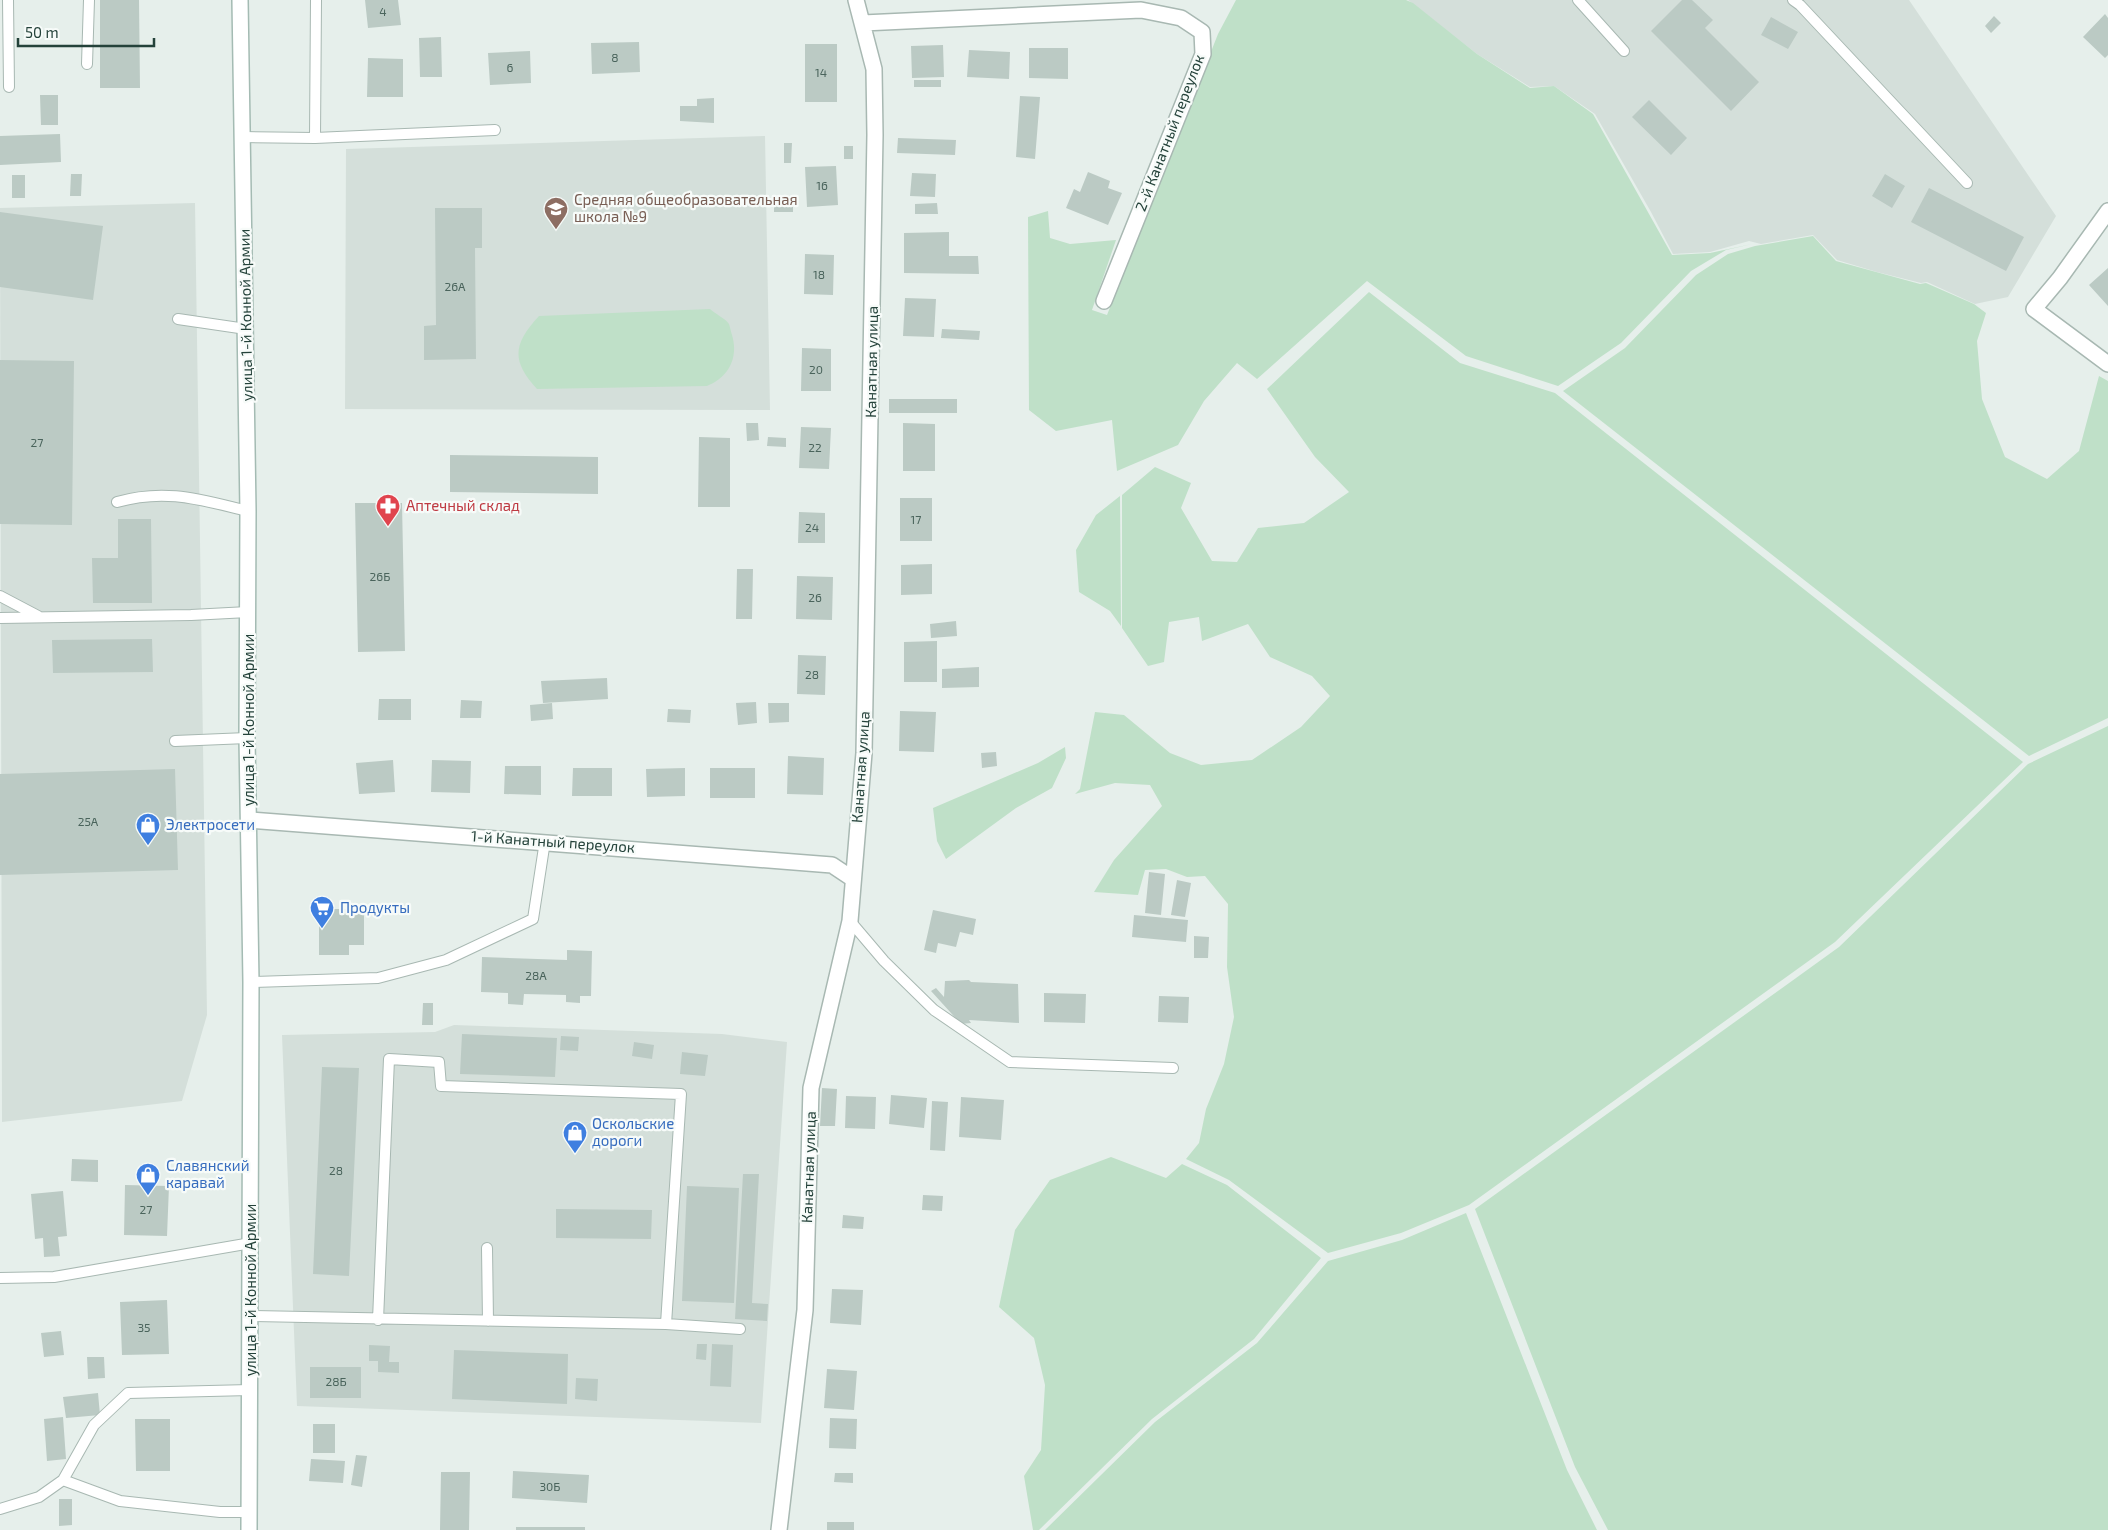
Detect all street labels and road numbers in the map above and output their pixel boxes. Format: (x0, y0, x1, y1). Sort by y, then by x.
street label: 2-й Канатный переулок (1131, 52, 1208, 214)
street label: улица 1-й Конной Армии (234, 229, 257, 401)
street label: Канатная улица (861, 306, 882, 418)
street label: улица 1-й Конной Армии (239, 634, 258, 806)
street label: Канатная улица (847, 710, 874, 824)
street label: 1-й Канатный переулок (470, 826, 636, 857)
street label: Канатная улица (797, 1111, 820, 1223)
street label: улица 1-й Конной Армии (241, 1204, 260, 1376)

